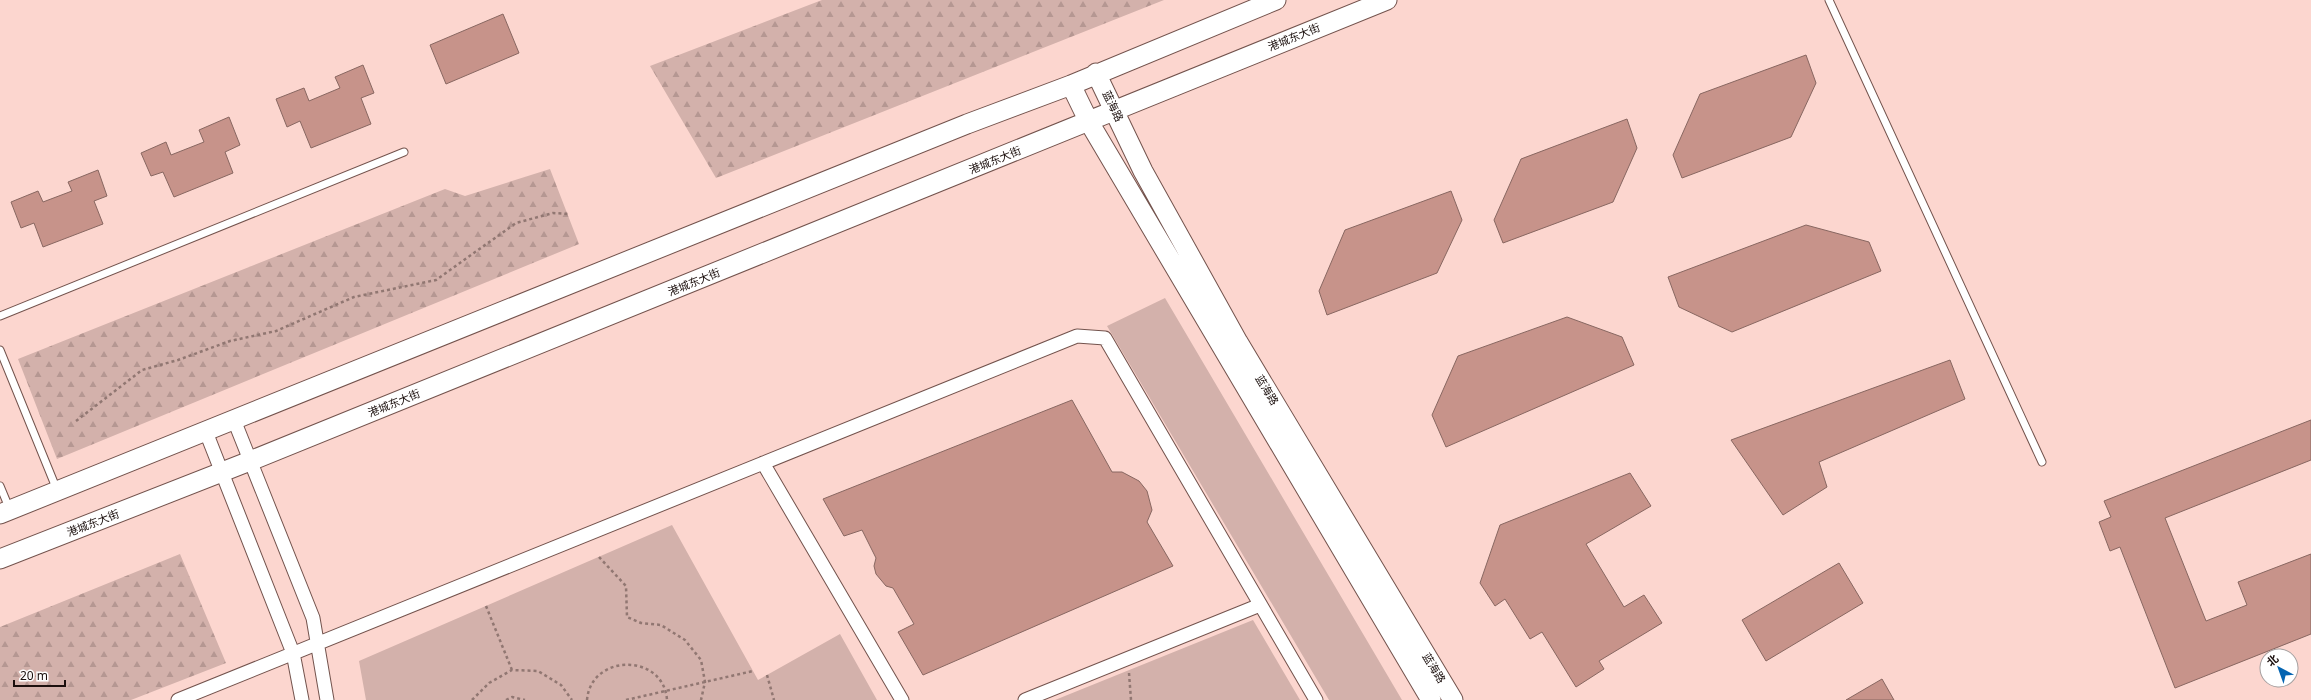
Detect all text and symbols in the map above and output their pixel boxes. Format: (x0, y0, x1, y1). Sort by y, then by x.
street label: 港城东大街 (1266, 19, 1322, 54)
street label: 蓝海路 (1099, 88, 1127, 124)
street label: 港城东大街 (967, 142, 1023, 177)
street label: 港城东大街 (666, 264, 722, 299)
street label: 蓝海路 (1253, 372, 1282, 408)
street label: 港城东大街 (366, 385, 422, 420)
street label: 港城东大街 (64, 506, 121, 539)
north arrow (2259, 648, 2299, 688)
street label: 蓝海路 (1420, 650, 1449, 686)
text: 北 (2263, 651, 2281, 669)
scale bar (14, 662, 65, 688)
text: 20 m (20, 667, 48, 684)

